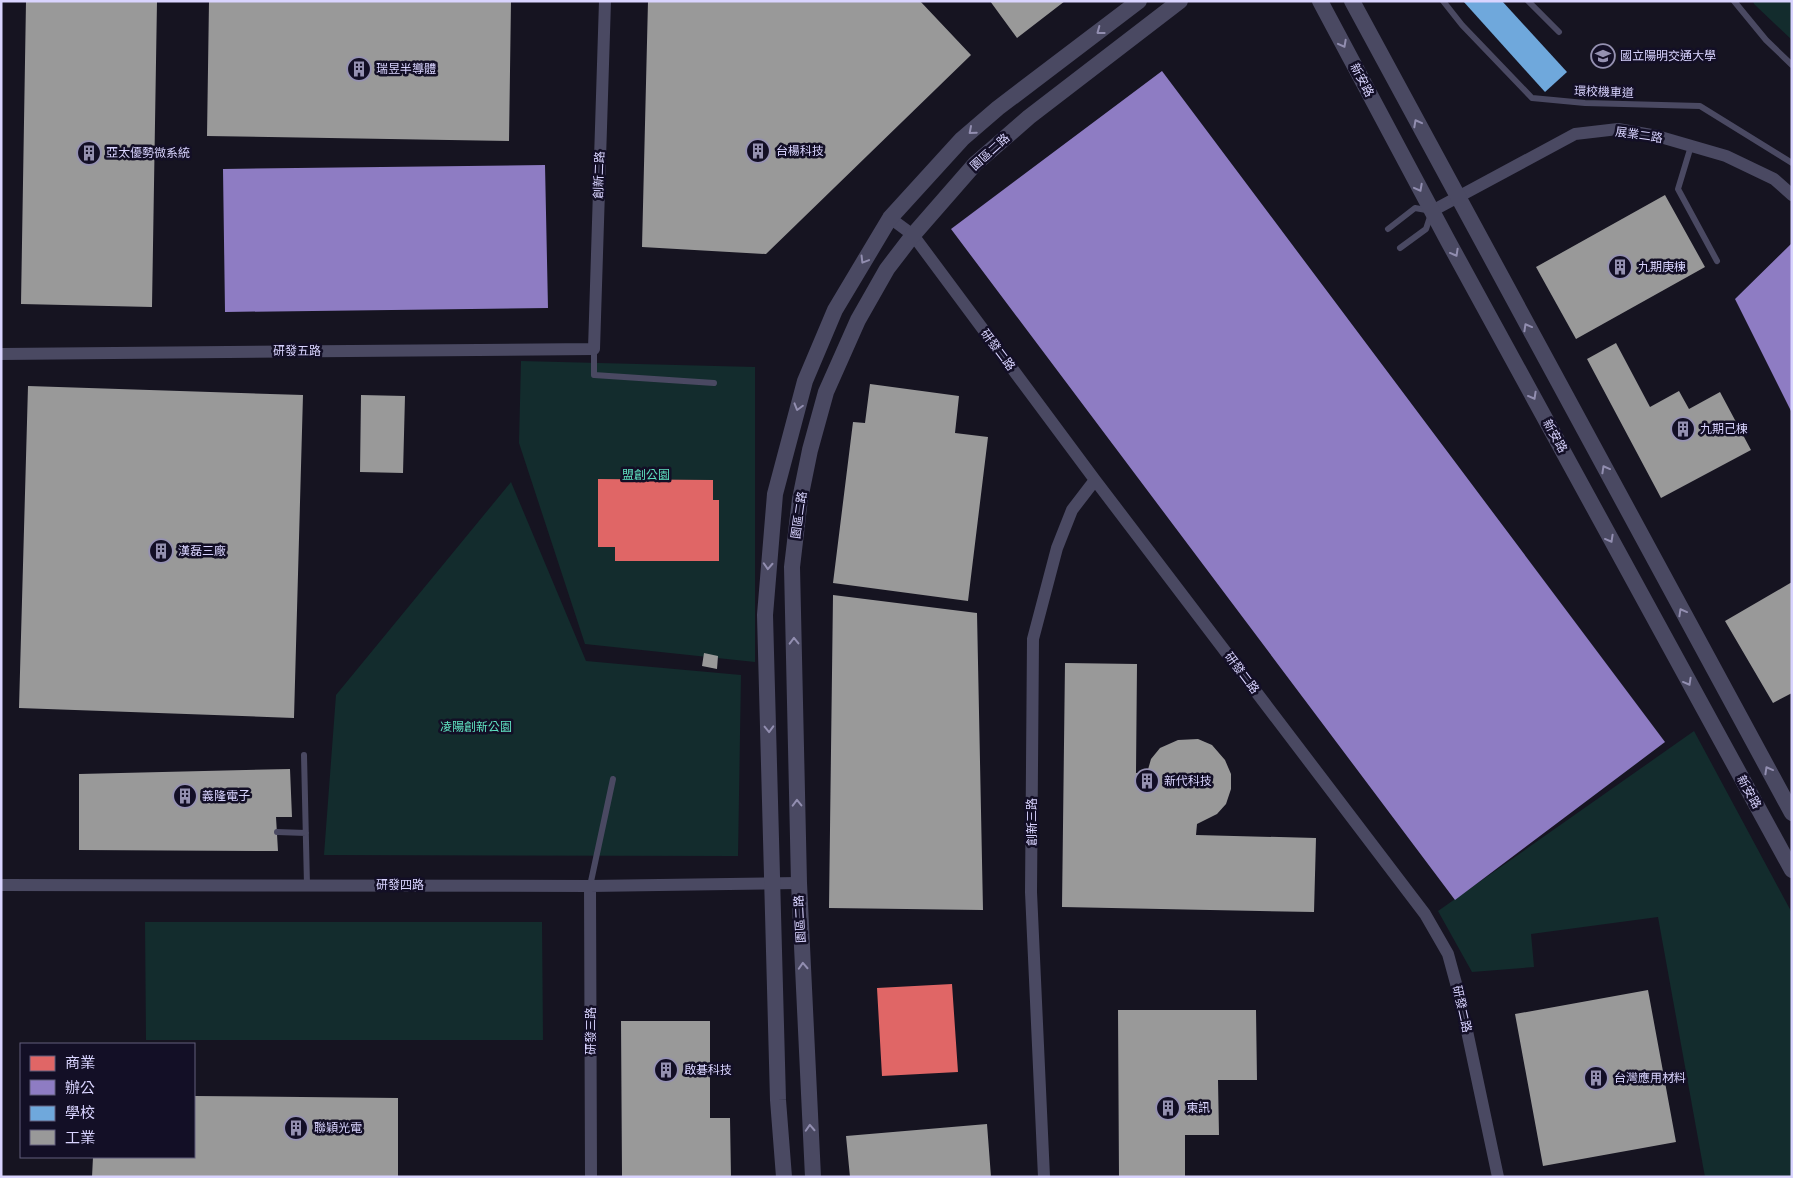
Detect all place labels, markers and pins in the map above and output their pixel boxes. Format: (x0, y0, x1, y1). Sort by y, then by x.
school or university icon: 國立陽明交通大學 (1590, 43, 1616, 69)
place label: 國立陽明交通大學 (1620, 48, 1716, 64)
building icon: 瑞昱半導體 (346, 56, 372, 82)
place label: 瑞昱半導體 (376, 61, 436, 77)
building icon: 台楊科技 (745, 138, 771, 164)
building icon: 亞太優勢微系統 (76, 140, 102, 166)
place label: 台楊科技 (776, 143, 824, 159)
place label: 亞太優勢微系統 (106, 145, 190, 161)
building icon: 九期庚棟 (1607, 254, 1633, 280)
place label: 九期庚棟 (1638, 259, 1686, 275)
building icon: 九期己棟 (1670, 416, 1696, 442)
place label: 九期己棟 (1700, 421, 1748, 437)
building icon: 漢磊三廠 (148, 538, 174, 564)
place label: 漢磊三廠 (178, 543, 226, 559)
building icon: 新代科技 (1134, 768, 1160, 794)
place label: 新代科技 (1164, 773, 1212, 789)
building icon: 義隆電子 (172, 783, 198, 809)
place label: 義隆電子 (202, 788, 250, 804)
building icon: 啟碁科技 (653, 1057, 679, 1083)
place label: 啟碁科技 (684, 1062, 732, 1078)
building icon: 台灣應用材料 (1583, 1065, 1609, 1091)
place label: 台灣應用材料 (1614, 1070, 1686, 1086)
building icon: 東訊 (1155, 1095, 1181, 1121)
place label: 東訊 (1186, 1100, 1210, 1116)
building icon: 聯穎光電 (283, 1115, 309, 1141)
place label: 聯穎光電 (314, 1120, 362, 1136)

